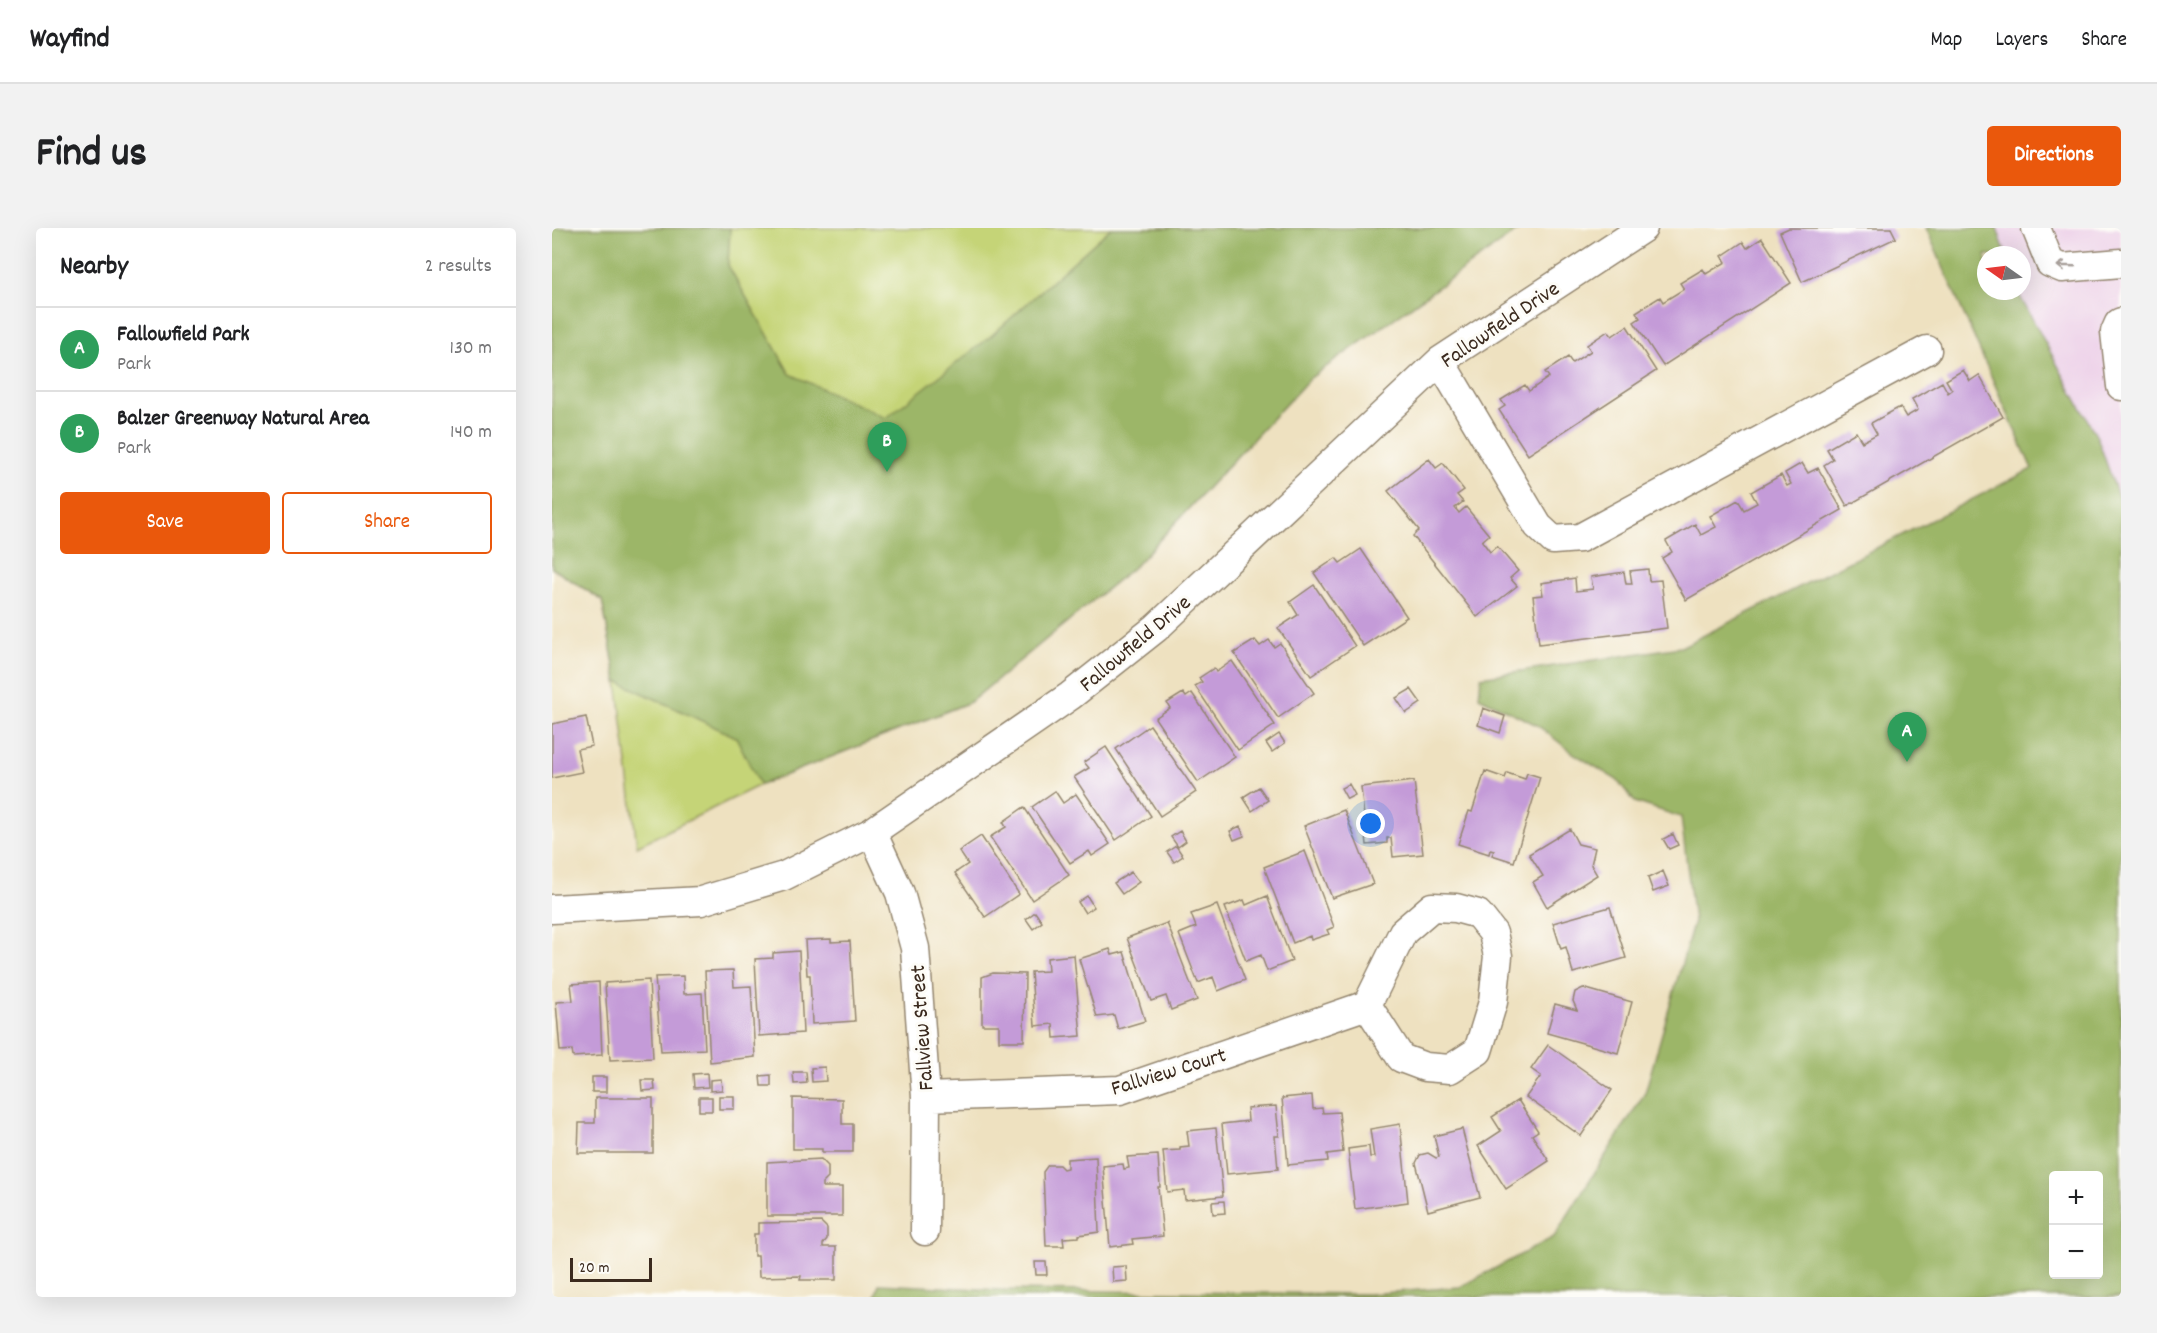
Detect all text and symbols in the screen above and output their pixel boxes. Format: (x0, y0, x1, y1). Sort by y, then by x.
text: Wayfind (30, 21, 110, 61)
text: Map (1931, 26, 1962, 56)
text: Layers (1995, 26, 2048, 56)
text: Share (2081, 26, 2127, 56)
text: Find us (36, 126, 147, 186)
button: Directions (1987, 126, 2121, 186)
north arrow (1977, 246, 2031, 300)
text: Nearby (60, 249, 128, 286)
text: 2 results (425, 253, 492, 281)
one-way arrow (2057, 261, 2076, 272)
street label: Fallowfield Drive (1435, 275, 1567, 377)
text: Fallowfield Park (117, 320, 250, 351)
text: A (74, 335, 85, 363)
text: 130 m (450, 335, 492, 363)
text: Park (117, 351, 151, 379)
text: Balzer Greenway Natural Area (117, 404, 369, 435)
text: B (75, 419, 84, 447)
text: 140 m (450, 419, 492, 447)
pin: B (868, 422, 906, 472)
text: Park (117, 435, 151, 463)
button: Save (60, 492, 270, 554)
button: Share (282, 492, 492, 554)
street label: Fallowfield Drive (1074, 589, 1199, 701)
pin: A (1888, 712, 1926, 762)
your location (1356, 809, 1385, 838)
street label: Fallview Street (904, 964, 943, 1092)
street label: Fallview Court (1108, 1041, 1231, 1106)
map controls (2049, 1171, 2103, 1279)
button: + (2049, 1171, 2103, 1225)
button: − (2049, 1225, 2103, 1279)
scale bar (570, 1255, 652, 1282)
text: 20 m (579, 1257, 609, 1280)

